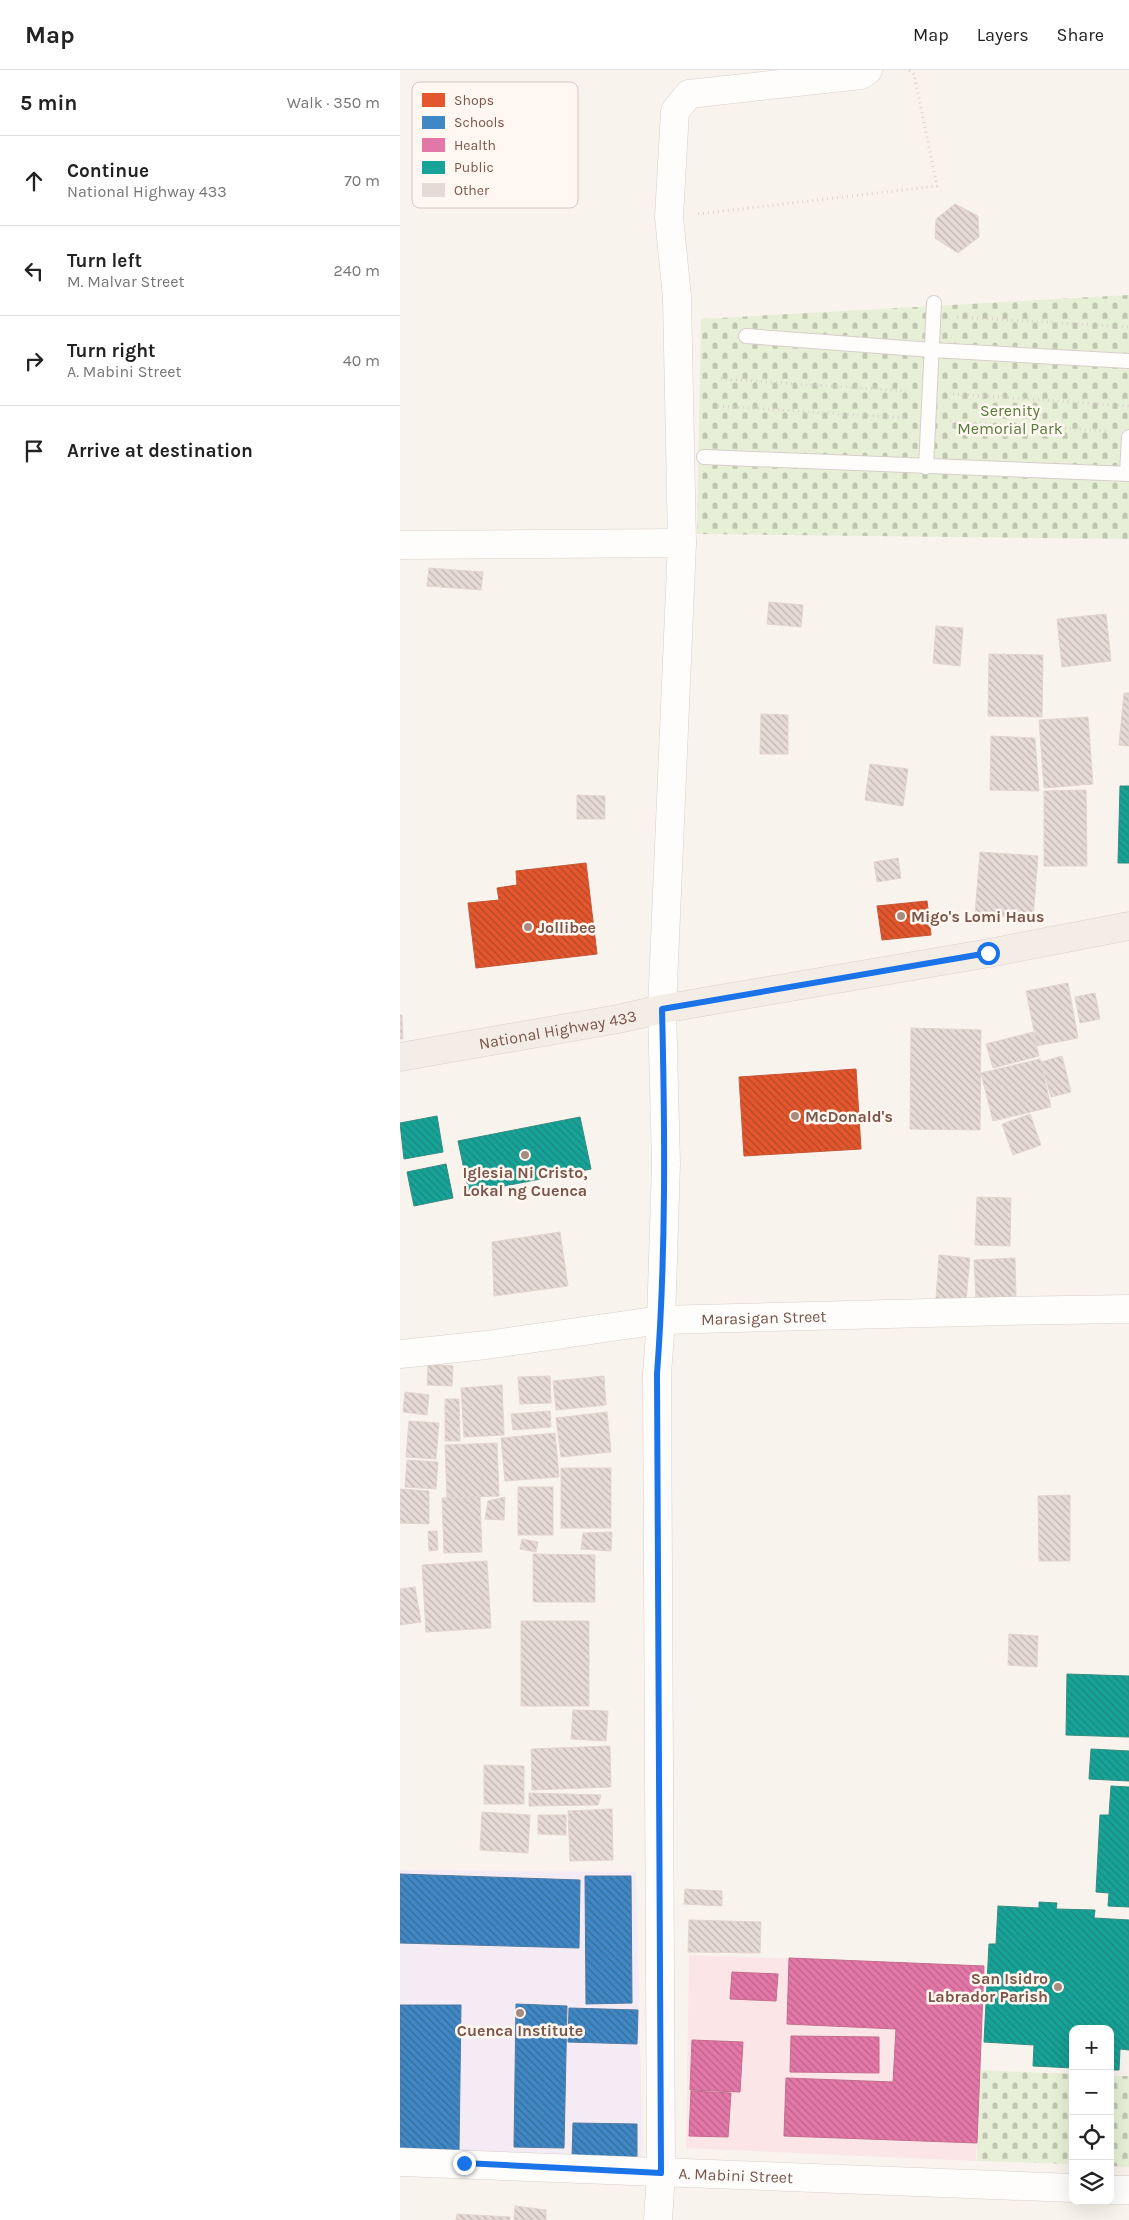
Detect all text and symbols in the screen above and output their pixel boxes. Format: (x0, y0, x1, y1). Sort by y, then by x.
text: Map (25, 21, 75, 49)
text: Map (913, 24, 949, 46)
text: Layers (977, 24, 1029, 46)
text: Share (1057, 24, 1104, 46)
legend (412, 82, 578, 208)
text: 5 min (20, 91, 77, 115)
text: Shops (454, 92, 494, 109)
text: Walk · 350 m (287, 93, 380, 112)
text: Schools (454, 114, 505, 131)
text: Health (454, 137, 496, 154)
text: Public (454, 159, 494, 176)
text: Continue (67, 160, 149, 182)
icon: ahead (20, 167, 48, 195)
text: 70 m (344, 171, 380, 190)
text: National Highway 433 (67, 182, 227, 201)
text: Other (454, 182, 490, 199)
text: Turn left (67, 250, 142, 272)
icon: left (20, 257, 48, 285)
text: 240 m (334, 261, 380, 280)
text: M. Malvar Street (67, 272, 184, 291)
text: Turn right (67, 340, 156, 362)
icon: right (20, 347, 48, 375)
text: 40 m (343, 351, 380, 370)
text: A. Mabini Street (67, 362, 182, 381)
park label: Serenity Memorial Park (957, 401, 1063, 438)
icon: arrive (20, 437, 48, 465)
text: Arrive at destination (67, 440, 253, 462)
place label: Migo's Lomi Haus (911, 907, 1045, 926)
marker: Migo's Lomi Haus (895, 910, 907, 922)
place label: Jollibee (538, 918, 596, 937)
marker: Jollibee (522, 921, 534, 933)
route start (977, 942, 1000, 965)
street label: National Highway 433 (477, 1006, 638, 1053)
place label: McDonald's (805, 1107, 893, 1126)
marker: McDonald's (789, 1110, 801, 1122)
marker: Iglesia Ni Cristo, Lokal ng Cuenca (519, 1149, 531, 1161)
place label: Iglesia Ni Cristo, Lokal ng Cuenca (463, 1163, 587, 1200)
street label: Marasigan Street (701, 1306, 827, 1328)
place label: San Isidro Labrador Parish (927, 1969, 1048, 2006)
marker: San Isidro Labrador Parish (1052, 1981, 1064, 1993)
marker: Cuenca Institute (514, 2007, 526, 2019)
place label: Cuenca Institute (457, 2021, 583, 2040)
map controls (1069, 2025, 1114, 2205)
button: + (1069, 2025, 1114, 2070)
button: − (1069, 2070, 1114, 2115)
button: locate (1069, 2115, 1114, 2160)
route end (453, 2152, 476, 2175)
button: layers (1069, 2160, 1114, 2205)
street label: A. Mabini Street (678, 2163, 793, 2187)

